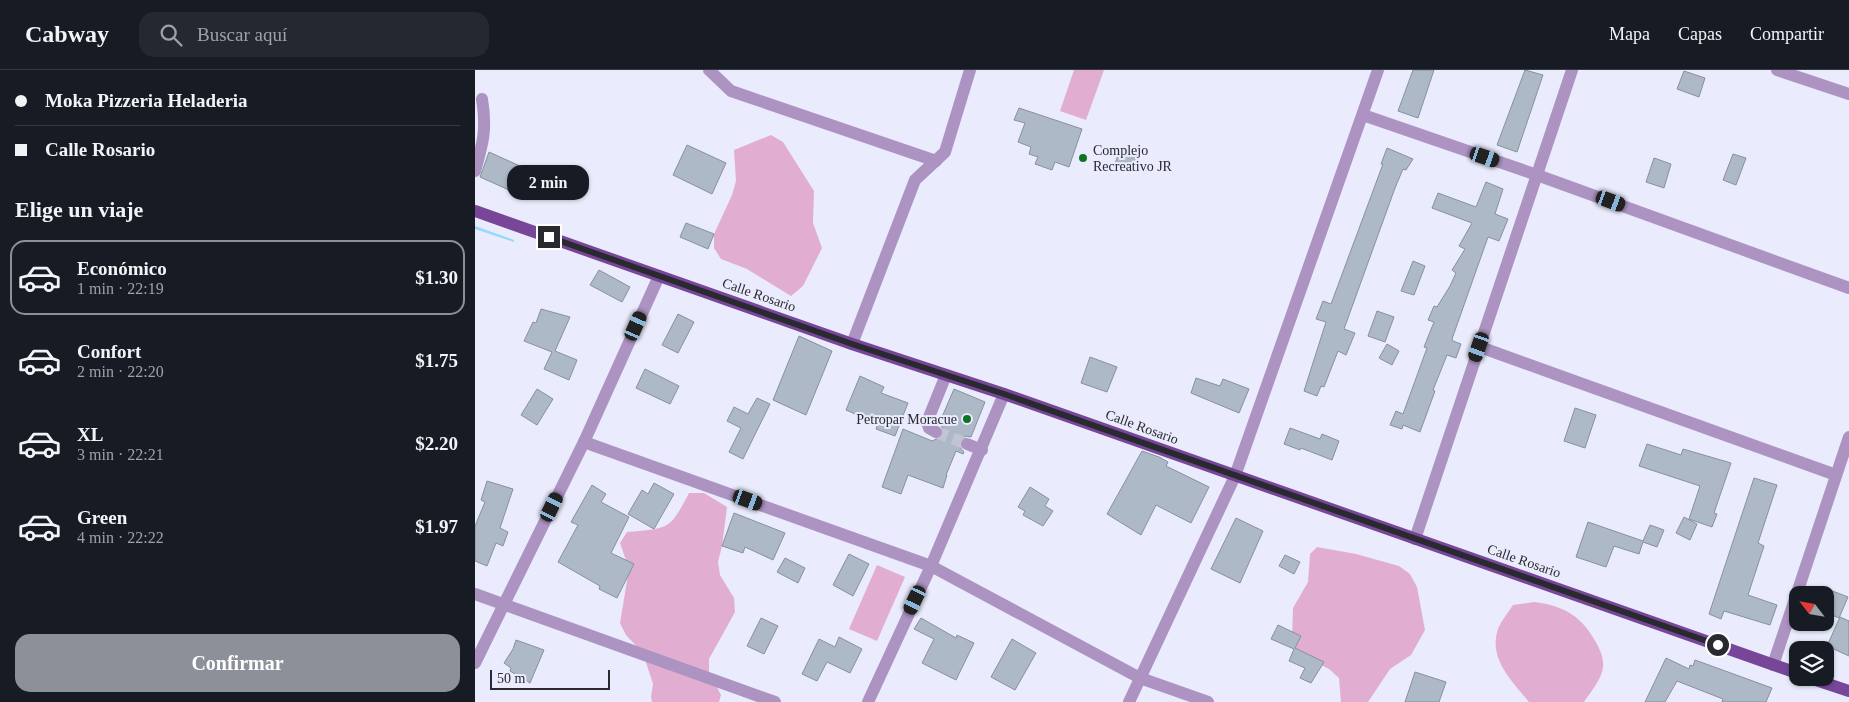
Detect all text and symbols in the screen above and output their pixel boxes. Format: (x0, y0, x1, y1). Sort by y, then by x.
search box (139, 12, 489, 57)
text: Cabway (25, 21, 109, 47)
icon: search (157, 21, 185, 49)
text: Buscar aquí (197, 24, 287, 45)
text: Mapa (1609, 24, 1650, 44)
text: Capas (1678, 24, 1722, 44)
text: Compartir (1750, 24, 1824, 44)
text: Moka Pizzeria Heladeria (45, 90, 248, 111)
text: Calle Rosario (45, 139, 155, 160)
place label: Complejo Recreativo JR (1093, 143, 1173, 174)
car (1468, 145, 1501, 169)
marker: Complejo Recreativo JR (1077, 152, 1089, 164)
callout: 2 min (508, 164, 590, 200)
text: 2 min (529, 174, 567, 191)
car (1594, 189, 1627, 213)
text: Elige un viaje (15, 197, 143, 222)
route end (538, 226, 560, 248)
icon: car (17, 255, 62, 300)
text: Económico (77, 258, 167, 279)
text: $1.30 (415, 267, 458, 288)
street label: Calle Rosario (720, 275, 798, 315)
text: 1 min · 22:19 (77, 280, 164, 297)
car (623, 309, 648, 343)
car (1467, 330, 1490, 364)
icon: car (17, 338, 62, 383)
text: Confort (77, 341, 141, 362)
text: $1.75 (415, 350, 458, 371)
text: 2 min · 22:20 (77, 363, 164, 380)
street label: Calle Rosario (1103, 407, 1181, 447)
place label: Petropar Moracue (856, 412, 957, 427)
marker: Petropar Moracue (961, 413, 973, 425)
icon: car (17, 421, 62, 466)
text: XL (77, 424, 103, 445)
text: $2.20 (415, 433, 458, 454)
text: 3 min · 22:21 (77, 446, 164, 463)
car (731, 488, 764, 512)
car (538, 490, 565, 524)
icon: car (17, 504, 62, 549)
text: Green (77, 507, 127, 528)
text: $1.97 (415, 516, 458, 537)
text: 4 min · 22:22 (77, 529, 164, 546)
street label: Calle Rosario (1485, 541, 1563, 581)
car (901, 583, 928, 617)
north arrow (1789, 586, 1834, 631)
map controls (1789, 586, 1834, 686)
button: Confirmar (15, 634, 460, 692)
route start (1707, 634, 1729, 656)
button: layers (1789, 641, 1834, 686)
scale bar (490, 667, 610, 690)
text: 50 m (497, 671, 525, 686)

